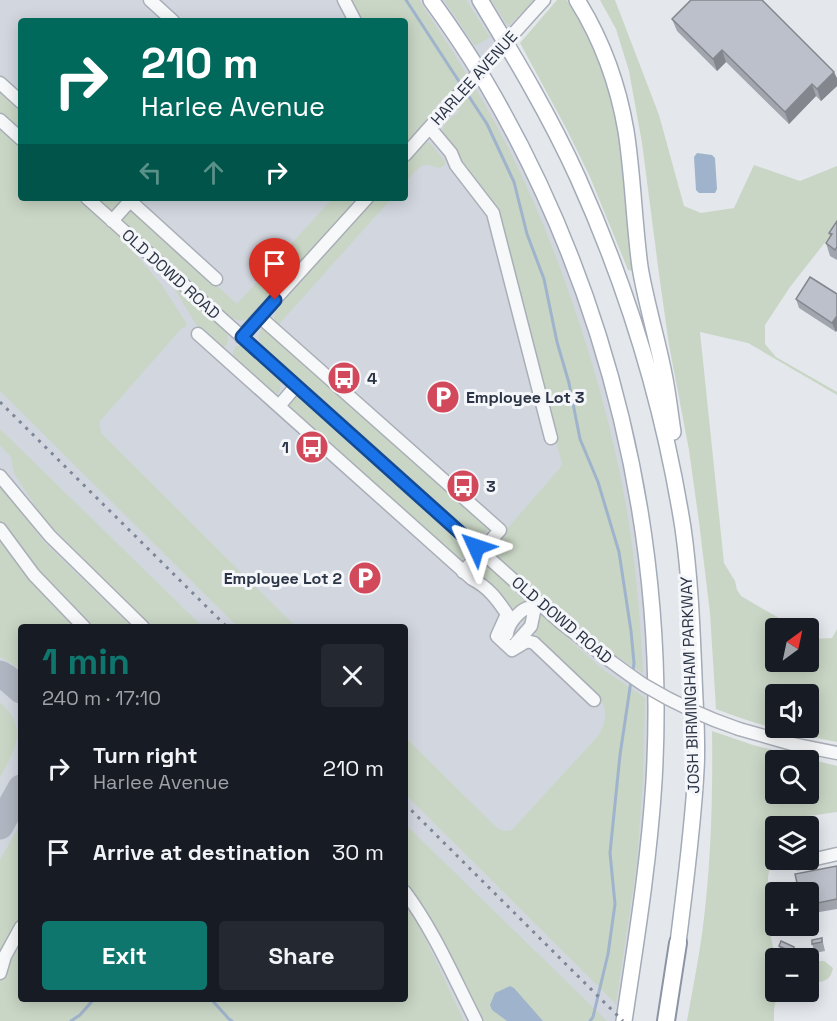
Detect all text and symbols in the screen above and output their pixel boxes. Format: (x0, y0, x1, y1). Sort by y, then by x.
street label: HARLEE AVENUE (426, 26, 522, 130)
text: 210 m (141, 37, 259, 90)
icon: right (42, 42, 120, 120)
text: Harlee Avenue (141, 89, 325, 124)
icon: left (134, 156, 167, 189)
icon: ahead (197, 156, 230, 189)
icon: right (260, 156, 293, 189)
street label: OLD DOWD ROAD (117, 224, 225, 324)
pin (249, 238, 300, 300)
icon: arrive (258, 247, 291, 280)
bus stop icon: 4 (326, 360, 362, 396)
place label: 4 (367, 368, 377, 389)
parking icon: Employee Lot 3 (425, 379, 461, 415)
place label: Employee Lot 3 (466, 387, 585, 408)
bus stop icon: 1 (294, 429, 330, 465)
place label: 1 (282, 437, 289, 458)
bus stop icon: 3 (445, 468, 481, 504)
place label: 3 (486, 476, 496, 497)
position arrow (444, 515, 508, 579)
parking icon: Employee Lot 2 (347, 560, 383, 596)
place label: Employee Lot 2 (224, 568, 342, 589)
street label: OLD DOWD ROAD (507, 572, 617, 668)
street label: JOSH BIRMINGHAM PARKWAY (676, 576, 704, 794)
north arrow (765, 618, 819, 672)
map controls (765, 618, 819, 1002)
text: 1 min (42, 639, 130, 685)
button: close (321, 644, 384, 707)
button: sound (765, 684, 819, 738)
text: 240 m · 17:10 (42, 685, 161, 711)
text: Turn right (93, 741, 198, 769)
button: search (765, 750, 819, 804)
icon: right (42, 752, 75, 785)
text: 210 m (323, 754, 384, 782)
text: Harlee Avenue (93, 769, 229, 795)
button: layers (765, 816, 819, 870)
icon: arrive (42, 836, 75, 869)
text: Arrive at destination (93, 838, 310, 866)
text: 30 m (332, 838, 384, 866)
button: + (765, 882, 819, 936)
button: Exit (42, 921, 207, 990)
button: Share (219, 921, 384, 990)
button: − (765, 948, 819, 1002)

